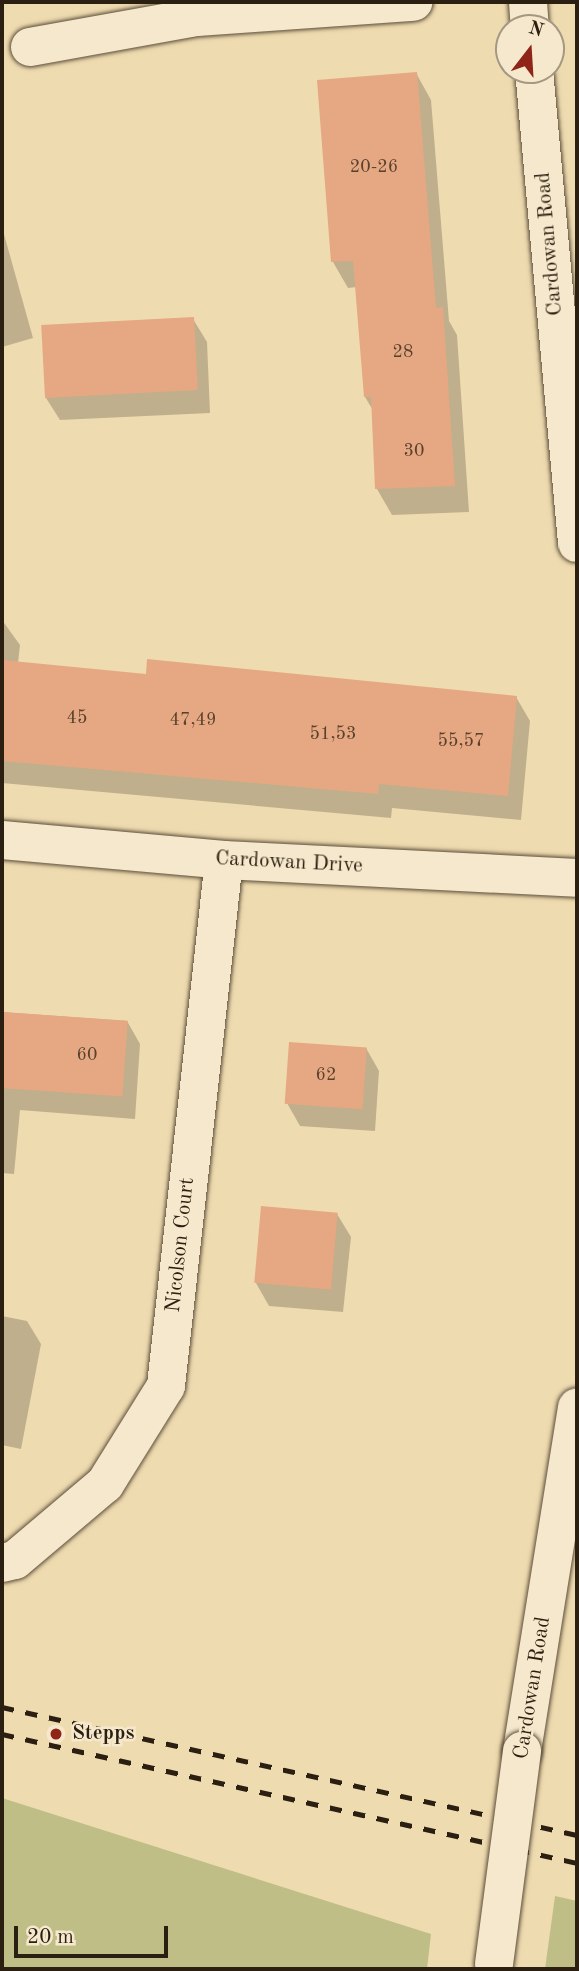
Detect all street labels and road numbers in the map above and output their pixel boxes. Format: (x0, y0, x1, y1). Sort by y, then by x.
street label: Cardowan Road (531, 171, 569, 317)
street label: Cardowan Drive (215, 847, 363, 879)
street label: Nicolson Court (161, 1176, 201, 1314)
street label: Cardowan Road (509, 1615, 557, 1761)

